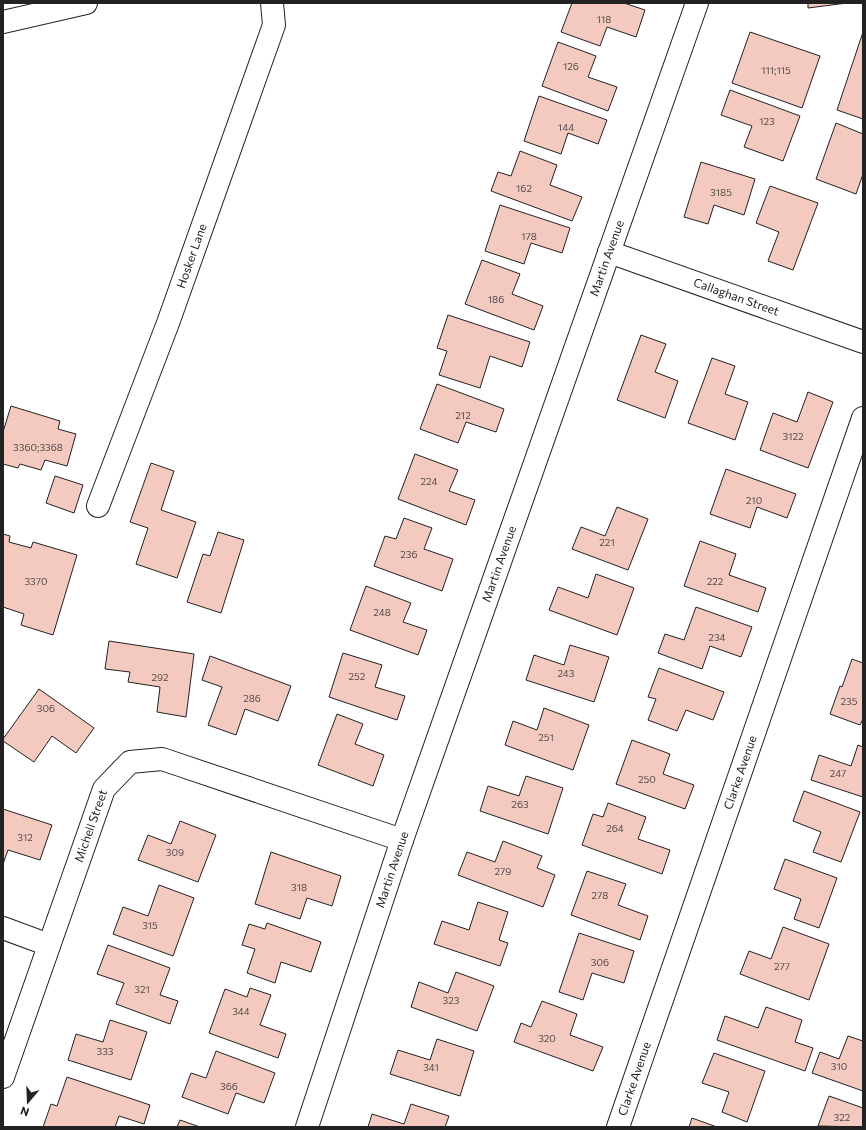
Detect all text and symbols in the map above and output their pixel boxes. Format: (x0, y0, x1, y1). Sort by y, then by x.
house number: 118 (597, 13, 611, 25)
house number: 126 (563, 60, 579, 72)
house number: 111;115 (761, 64, 791, 76)
house number: 123 (759, 115, 775, 127)
house number: 144 (558, 121, 574, 133)
house number: 162 (516, 182, 532, 194)
house number: 3185 (710, 186, 732, 198)
street label: Martin Avenue (586, 218, 626, 298)
street label: Hosker Lane (173, 222, 209, 290)
house number: 178 (521, 230, 537, 242)
street label: Callaghan Street (692, 275, 781, 318)
house number: 186 (488, 293, 504, 305)
house number: 212 (455, 409, 471, 421)
house number: 3122 (782, 430, 804, 442)
house number: 3360;3368 (13, 441, 63, 453)
house number: 224 (421, 475, 437, 487)
house number: 210 (746, 494, 762, 506)
street label: Martin Avenue (478, 524, 518, 604)
house number: 221 (599, 536, 615, 548)
house number: 236 (400, 548, 418, 560)
house number: 3370 (24, 575, 48, 587)
house number: 222 (707, 575, 724, 587)
house number: 248 (373, 606, 391, 618)
house number: 234 (708, 631, 726, 643)
house number: 243 (557, 667, 575, 679)
house number: 252 (349, 670, 366, 682)
house number: 292 (151, 671, 169, 683)
house number: 286 (243, 692, 261, 704)
house number: 235 (841, 695, 858, 707)
house number: 306 (37, 702, 55, 714)
house number: 251 (538, 731, 554, 743)
street label: Clarke Avenue (720, 733, 759, 811)
house number: 247 (830, 767, 846, 779)
house number: 250 (638, 773, 656, 785)
street label: Michell Street (71, 787, 109, 864)
house number: 263 (511, 798, 529, 810)
house number: 264 (606, 822, 624, 834)
street label: Martin Avenue (372, 829, 411, 909)
house number: 312 (17, 831, 33, 843)
house number: 309 (166, 846, 184, 858)
house number: 279 (495, 865, 511, 877)
house number: 318 (291, 881, 307, 893)
house number: 278 (592, 889, 608, 901)
house number: 315 (142, 919, 158, 931)
house number: 306 (591, 956, 609, 968)
house number: 277 (774, 960, 790, 972)
house number: 321 (134, 983, 150, 995)
house number: 323 (443, 994, 460, 1006)
house number: 344 (232, 1005, 250, 1017)
house number: 320 (538, 1032, 556, 1044)
street label: Clarke Avenue (614, 1040, 653, 1117)
house number: 333 (96, 1045, 114, 1057)
house number: 310 (831, 1060, 847, 1072)
house number: 341 (423, 1061, 439, 1073)
house number: 366 (220, 1080, 238, 1092)
north arrow (8, 1082, 48, 1122)
text: N (19, 1104, 31, 1119)
house number: 322 (834, 1111, 851, 1123)

